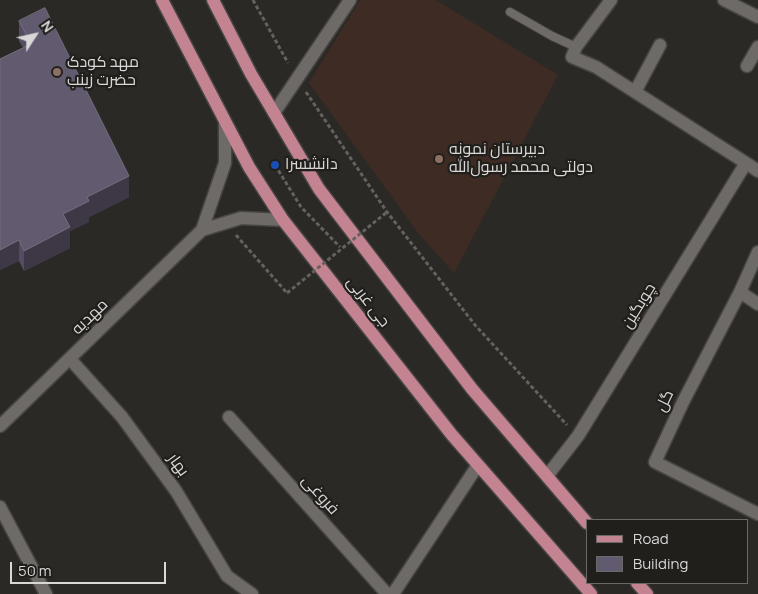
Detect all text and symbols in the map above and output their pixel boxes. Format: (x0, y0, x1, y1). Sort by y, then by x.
north arrow (10, 10, 60, 60)
text: N (37, 17, 58, 36)
place label: مهد کودک حضرت زینب (67, 53, 139, 91)
marker: مهد کودک حضرت زینب (51, 66, 63, 78)
place label: دبیرستان نمونه دولتی محمد رسول‌الله (449, 140, 593, 178)
marker: دبیرستان نمونه دولتی محمد رسول‌الله (433, 153, 445, 165)
place label: دانشسرا (285, 155, 338, 175)
marker: دانشسرا (269, 159, 281, 171)
street label: جی غربی (342, 273, 394, 331)
street label: چوبگین (618, 280, 660, 332)
street label: مهدیه (68, 295, 112, 339)
street label: گل (652, 387, 678, 415)
street label: بهار (163, 450, 193, 480)
street label: فروغی (297, 471, 343, 519)
legend (586, 519, 748, 584)
text: Road (633, 528, 669, 549)
scale bar (12, 552, 169, 584)
text: Building (633, 553, 688, 574)
text: 50 m (18, 560, 52, 581)

